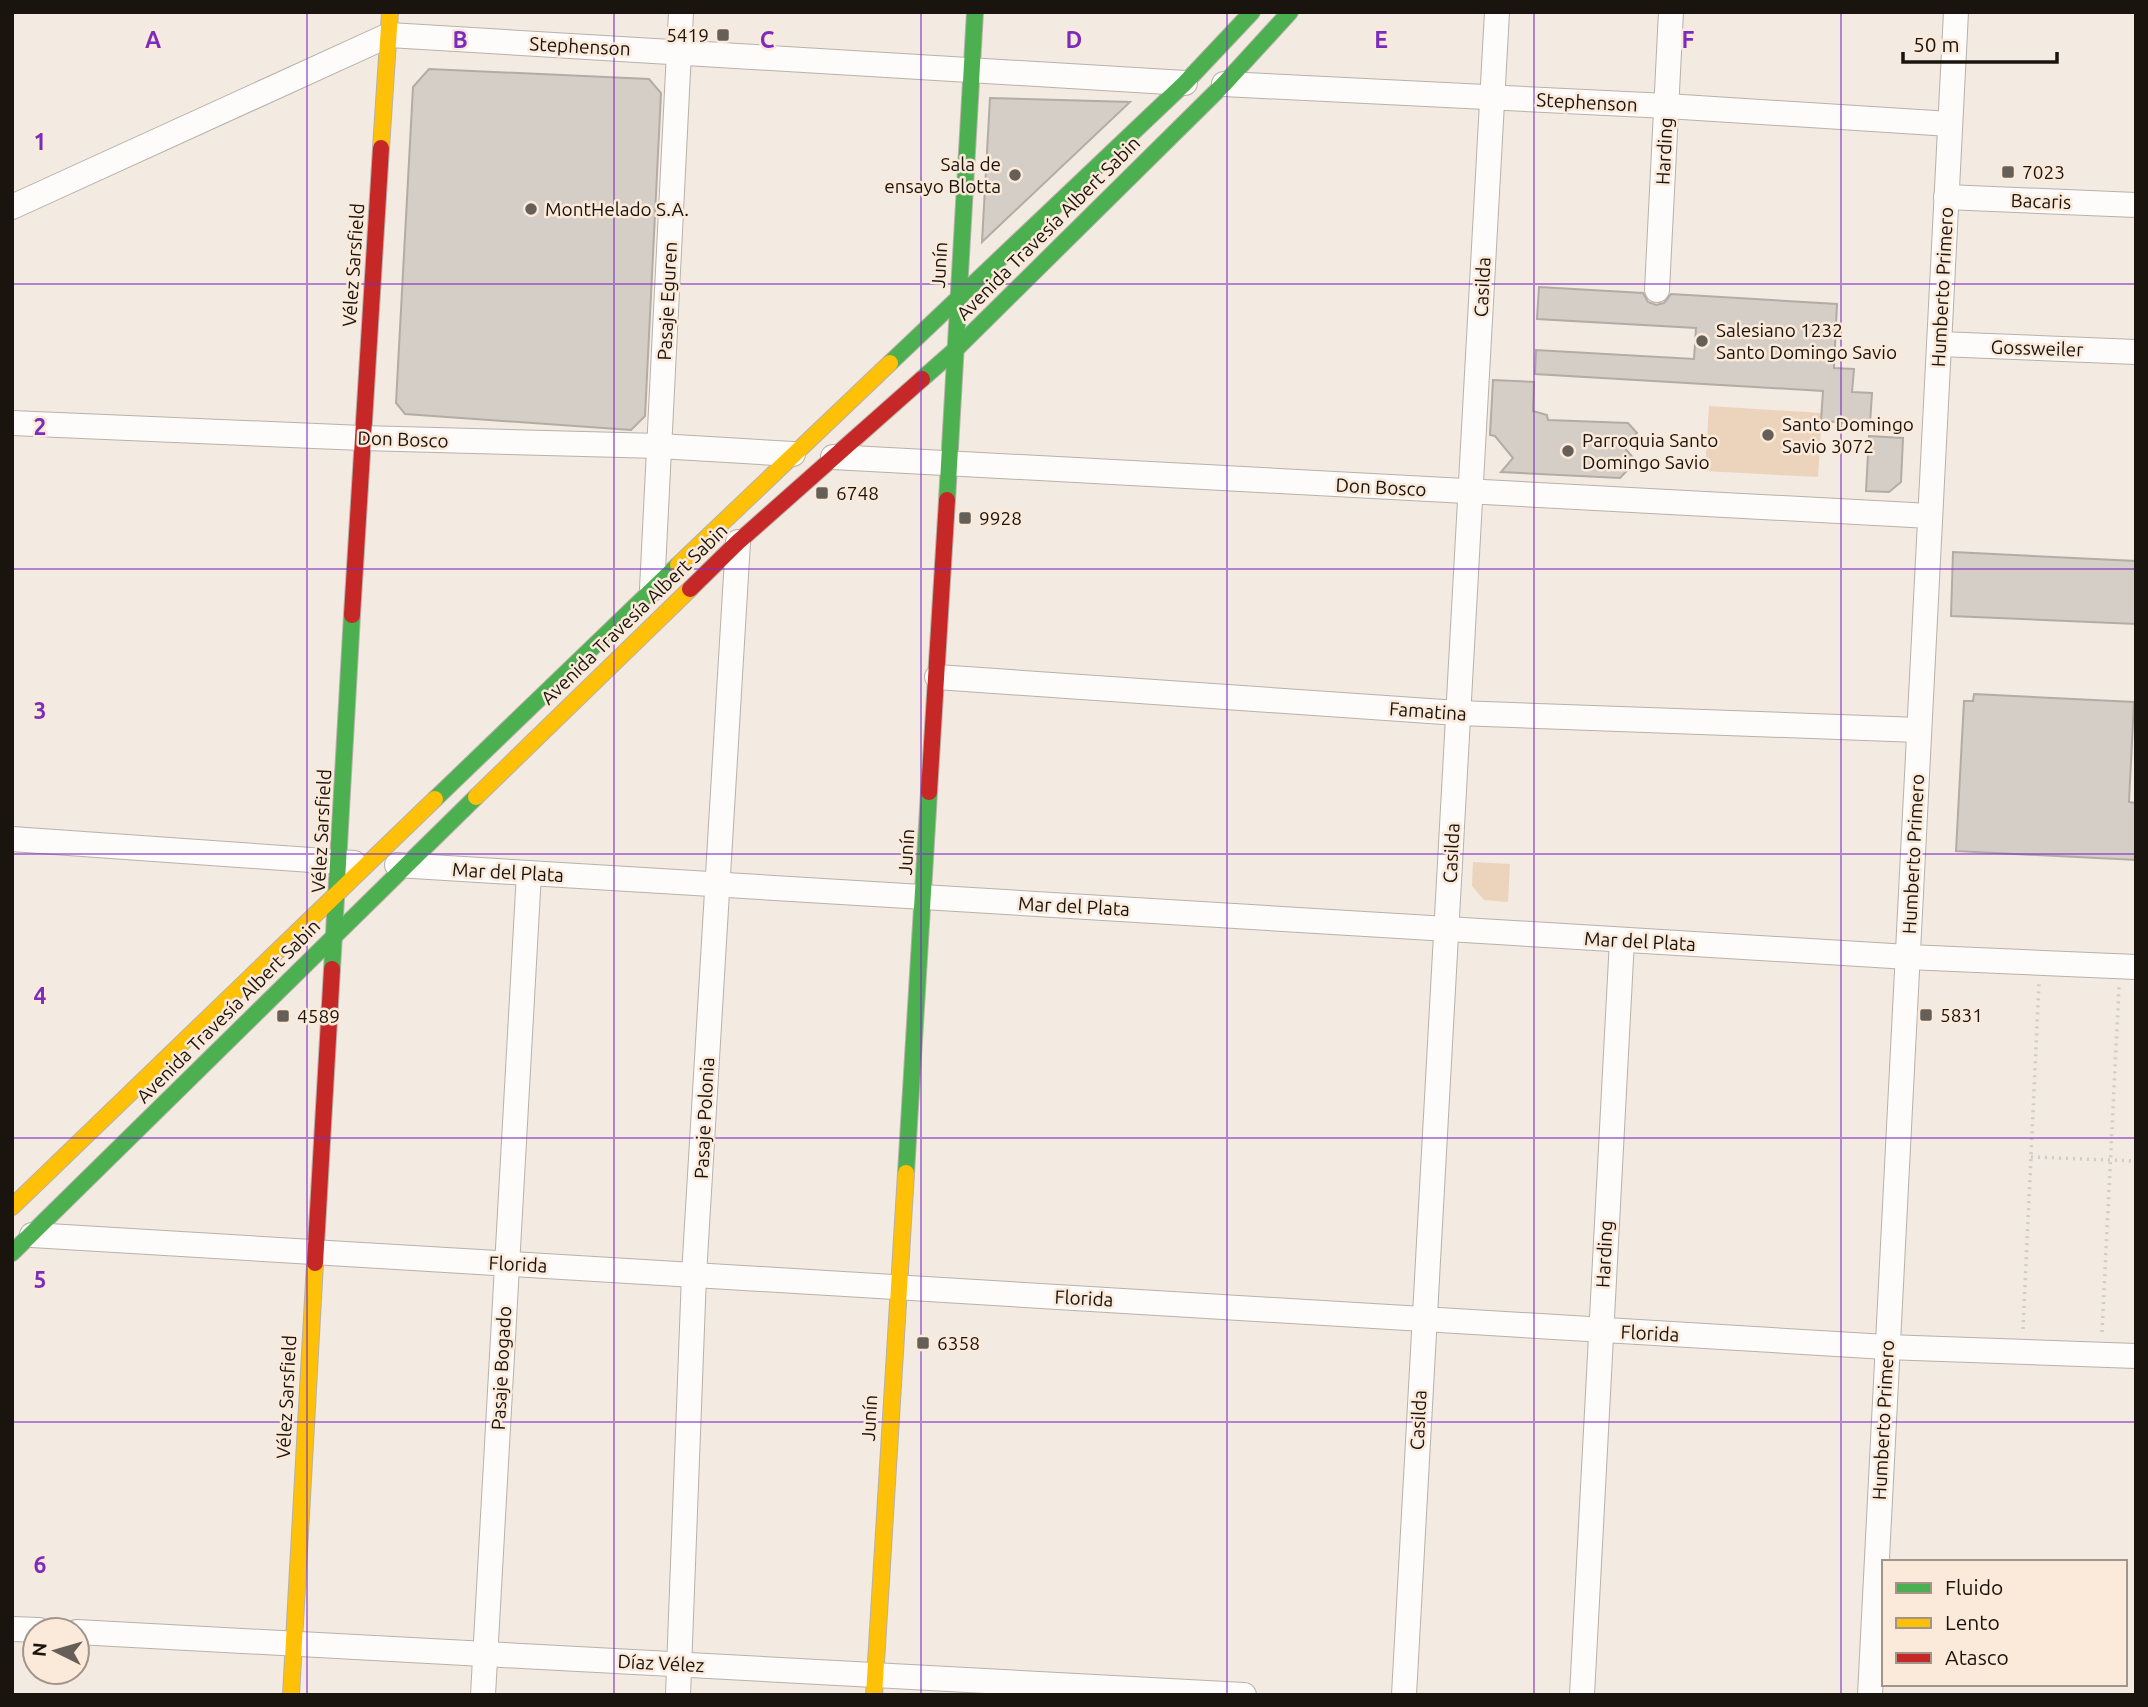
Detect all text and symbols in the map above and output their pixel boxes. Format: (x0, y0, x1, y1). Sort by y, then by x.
scale bar (1903, 21, 2057, 65)
place label: 5419 (666, 24, 709, 46)
text: A (145, 27, 161, 52)
text: B (452, 27, 468, 52)
marker: 5419 (715, 27, 731, 43)
text: C (760, 27, 775, 52)
text: D (1066, 27, 1082, 52)
text: E (1374, 27, 1388, 52)
text: F (1682, 27, 1695, 52)
street label: Stephenson (529, 32, 631, 60)
text: 50 m (1913, 32, 1960, 56)
street label: Stephenson (1536, 88, 1638, 116)
street label: Harding (1651, 117, 1677, 185)
text: 1 (34, 129, 46, 154)
street label: Avenida Travesía Albert Sabin (952, 132, 1144, 324)
place label: Sala de ensayo Blotta (884, 153, 1001, 197)
place label: 7023 (2022, 161, 2065, 183)
marker: 7023 (2000, 164, 2016, 180)
marker: Sala de ensayo Blotta (1007, 167, 1023, 183)
street label: Bacaris (2010, 189, 2072, 213)
place label: MontHelado S.A. (545, 198, 689, 220)
marker: MontHelado S.A. (523, 201, 539, 217)
street label: Vélez Sarsfield (338, 202, 368, 328)
street label: Humberto Primero (1927, 206, 1957, 368)
street label: Pasaje Eguren (653, 241, 681, 361)
street label: Junín (927, 241, 951, 289)
street label: Casilda (1469, 256, 1495, 318)
place label: Salesiano 1232 Santo Domingo Savio (1716, 319, 1897, 363)
marker: Salesiano 1232 Santo Domingo Savio (1694, 333, 1710, 349)
street label: Gossweiler (1990, 335, 2084, 361)
place label: Santo Domingo Savio 3072 (1782, 413, 1914, 457)
text: 2 (34, 414, 46, 439)
street label: Don Bosco (357, 426, 449, 452)
marker: Santo Domingo Savio 3072 (1760, 427, 1776, 443)
place label: Parroquia Santo Domingo Savio (1582, 429, 1718, 473)
marker: Parroquia Santo Domingo Savio (1560, 443, 1576, 459)
street label: Don Bosco (1335, 474, 1427, 500)
place label: 6748 (836, 482, 879, 504)
marker: 6748 (814, 485, 830, 501)
place label: 9928 (979, 507, 1022, 529)
marker: 9928 (957, 510, 973, 526)
street label: Avenida Travesía Albert Sabin (536, 519, 732, 709)
street label: Famatina (1388, 697, 1468, 725)
text: 3 (34, 698, 46, 723)
street label: Vélez Sarsfield (307, 768, 335, 894)
street label: Humberto Primero (1898, 773, 1928, 935)
street label: Casilda (1438, 822, 1464, 884)
street label: Junín (894, 828, 918, 876)
street label: Mar del Plata (451, 858, 565, 886)
street label: Mar del Plata (1017, 892, 1131, 920)
street label: Avenida Travesía Albert Sabin (132, 915, 324, 1107)
street label: Mar del Plata (1583, 927, 1697, 955)
text: 4 (34, 983, 47, 1008)
place label: 5831 (1940, 1004, 1983, 1026)
place label: 4589 (297, 1005, 340, 1027)
marker: 5831 (1918, 1007, 1934, 1023)
marker: 4589 (275, 1008, 291, 1024)
street label: Pasaje Polonia (690, 1056, 718, 1180)
street label: Harding (1591, 1220, 1617, 1288)
street label: Florida (488, 1251, 548, 1277)
text: 5 (34, 1267, 46, 1292)
street label: Florida (1054, 1285, 1114, 1311)
street label: Pasaje Bogado (487, 1305, 515, 1431)
street label: Florida (1620, 1320, 1680, 1346)
place label: 6358 (937, 1332, 980, 1354)
street label: Vélez Sarsfield (272, 1334, 300, 1460)
marker: 6358 (915, 1335, 931, 1351)
street label: Humberto Primero (1868, 1339, 1898, 1501)
street label: Casilda (1405, 1389, 1431, 1451)
street label: Junín (857, 1394, 881, 1442)
text: 6 (34, 1552, 47, 1577)
legend (1882, 1560, 2127, 1686)
text: Fluido (1945, 1575, 2003, 1599)
text: Lento (1945, 1610, 2000, 1634)
north arrow (21, 1616, 91, 1686)
text: N (27, 1641, 51, 1658)
text: Atasco (1945, 1645, 2009, 1669)
street label: Díaz Vélez (617, 1650, 705, 1676)

